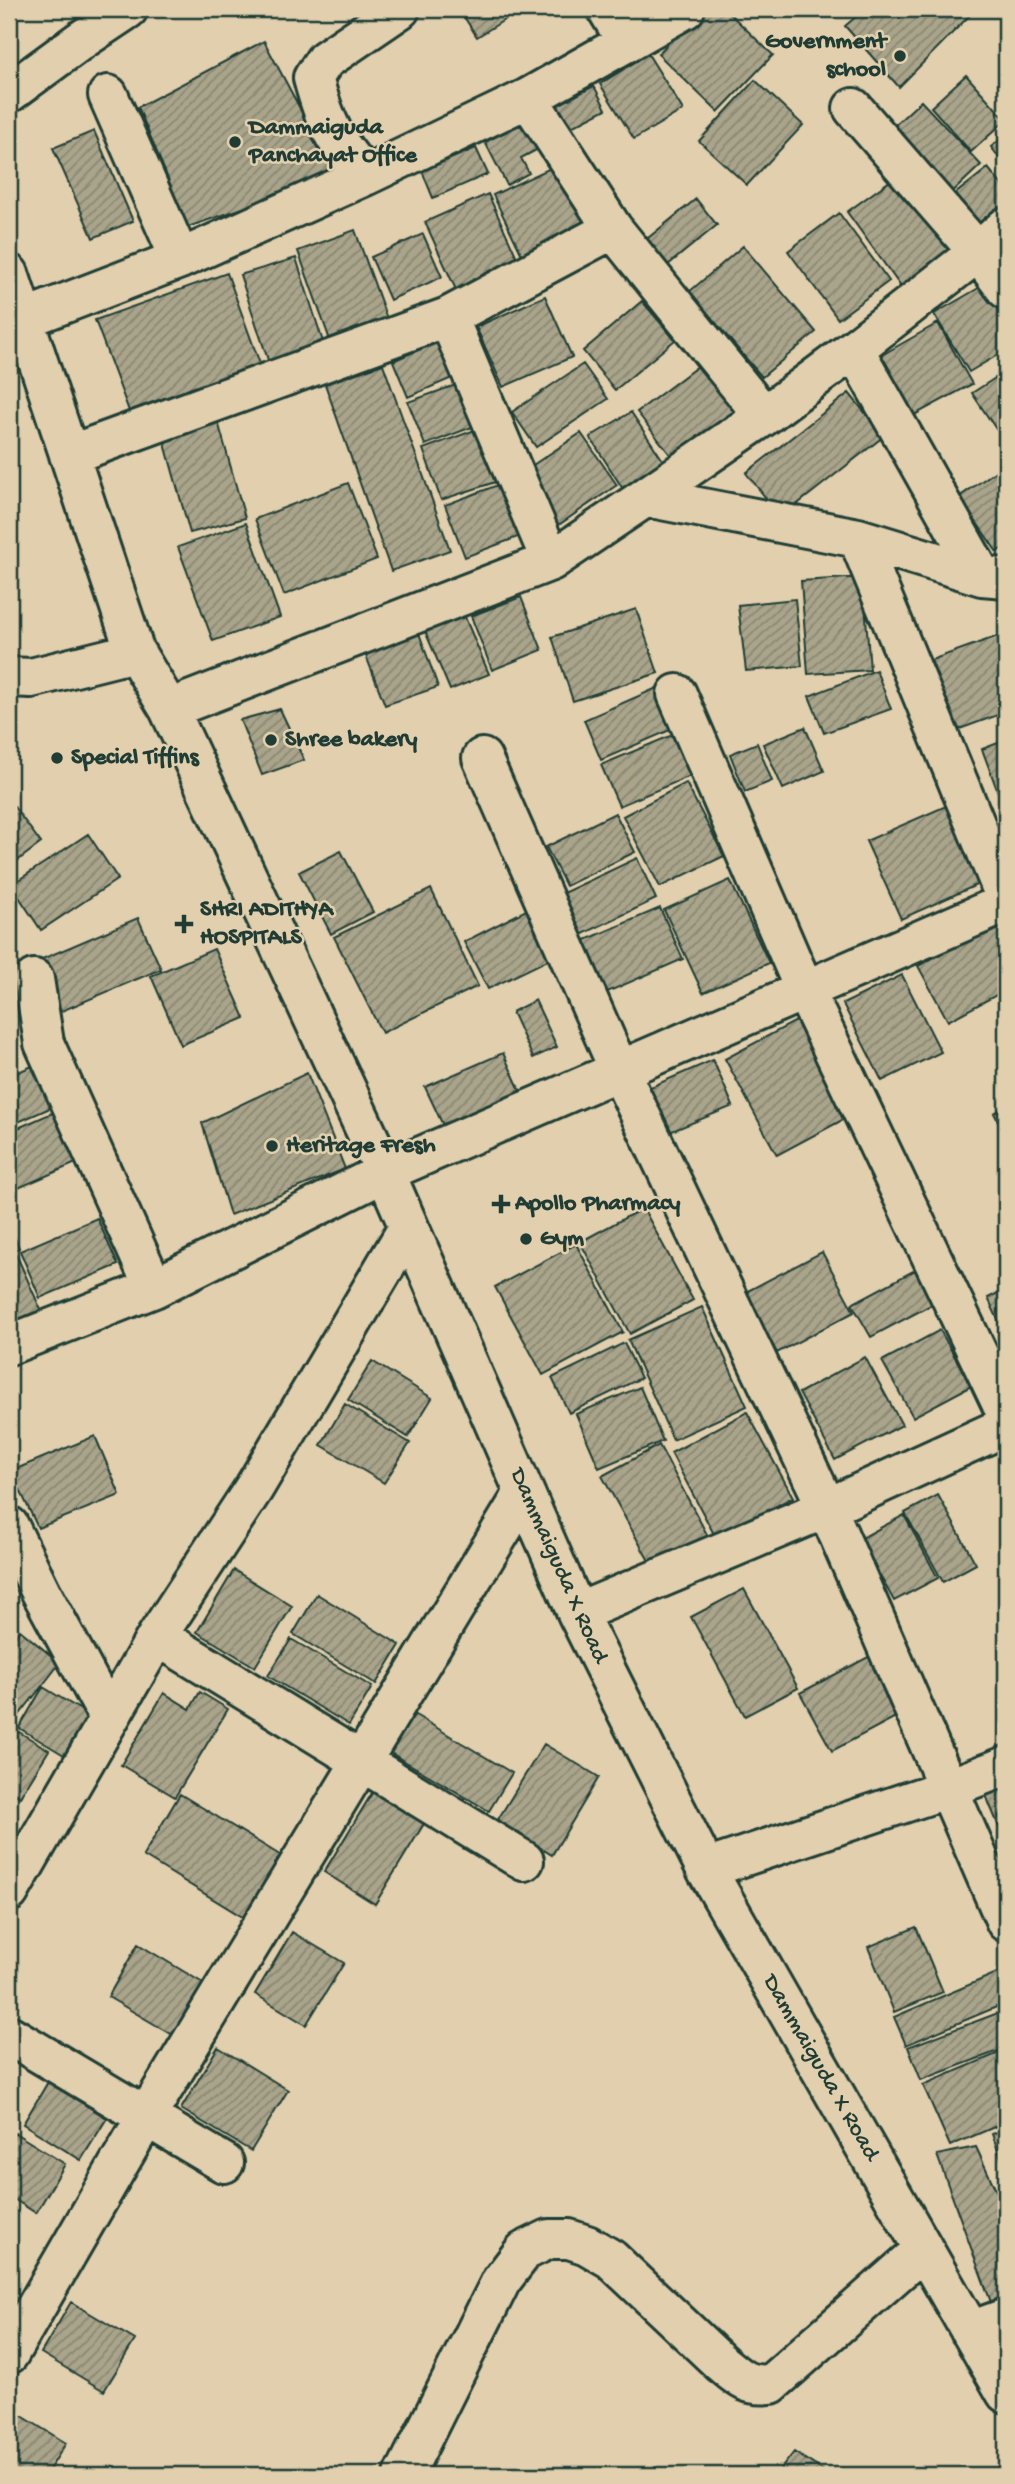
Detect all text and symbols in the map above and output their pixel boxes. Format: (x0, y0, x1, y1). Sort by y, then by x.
place label: Government school (765, 28, 888, 85)
marker: Government school (892, 48, 908, 64)
place label: Dammaiguda Panchayat Office (247, 114, 418, 171)
marker: Dammaiguda Panchayat Office (227, 134, 243, 150)
place label: Shree bakery (285, 726, 418, 755)
marker: Shree bakery (263, 732, 279, 748)
place label: Special Tiffins (71, 744, 200, 773)
marker: Special Tiffins (49, 750, 65, 766)
place label: SHRI ADITHYA HOSPITALS (200, 896, 334, 953)
marker: SHRI ADITHYA HOSPITALS (174, 914, 194, 934)
place label: Heritage Fresh (286, 1132, 436, 1161)
marker: Heritage Fresh (264, 1138, 280, 1154)
place label: Apollo Pharmacy (514, 1190, 681, 1219)
marker: Apollo Pharmacy (493, 1196, 509, 1212)
place label: Gym (540, 1225, 584, 1254)
marker: Gym (518, 1231, 534, 1247)
street label: Dammaiguda X Road (501, 1462, 615, 1670)
street label: Dammaiguda X Road (754, 1968, 886, 2168)

